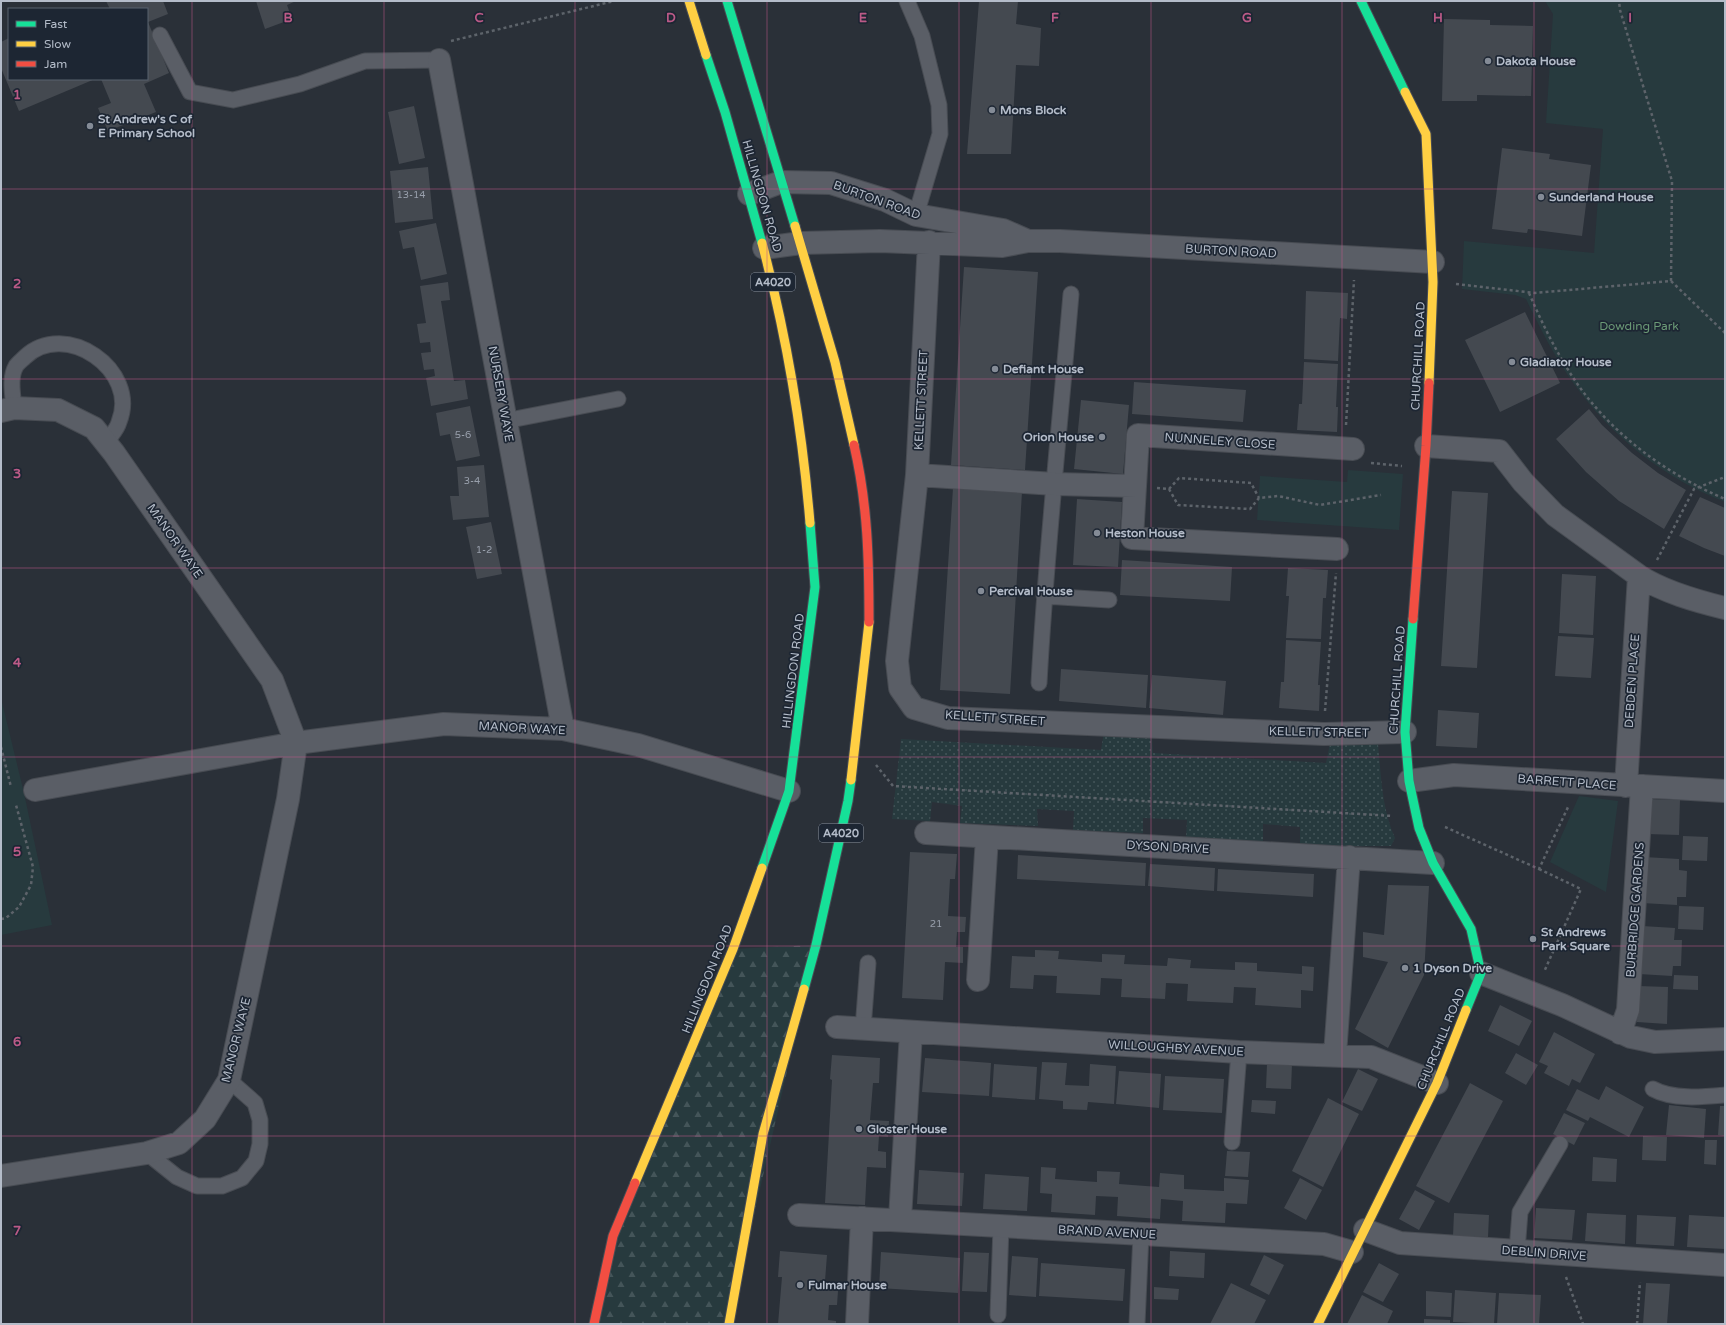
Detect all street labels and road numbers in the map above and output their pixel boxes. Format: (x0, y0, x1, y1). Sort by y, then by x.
street label: HILLINGDON ROAD (739, 138, 785, 254)
street label: BURTON ROAD (832, 178, 922, 222)
street label: BURTON ROAD (1185, 242, 1277, 260)
road number: A4020 (751, 273, 795, 291)
street label: CHURCHILL ROAD (1408, 301, 1428, 411)
street label: NURSERY WAYE (486, 345, 516, 443)
street label: KELLETT STREET (911, 349, 931, 450)
street label: NUNNELEY CLOSE (1164, 430, 1276, 452)
street label: MANOR WAYE (144, 501, 206, 581)
street label: HILLINGDON ROAD (779, 613, 807, 729)
street label: CHURCHILL ROAD (1386, 625, 1408, 735)
street label: DEBDEN PLACE (1622, 633, 1642, 728)
street label: KELLETT STREET (944, 708, 1046, 729)
street label: MANOR WAYE (478, 719, 566, 737)
street label: KELLETT STREET (1269, 724, 1370, 740)
street label: BARRETT PLACE (1517, 772, 1617, 792)
road number: A4020 (819, 824, 863, 842)
street label: DYSON DRIVE (1126, 838, 1210, 856)
street label: BURBRIDGE GARDENS (1623, 842, 1647, 978)
street label: HILLINGDON ROAD (679, 923, 735, 1035)
street label: CHURCHILL ROAD (1414, 986, 1468, 1092)
street label: MANOR WAYE (219, 996, 253, 1084)
street label: WILLOUGHBY AVENUE (1108, 1037, 1245, 1059)
street label: BRAND AVENUE (1058, 1222, 1157, 1242)
street label: DEBLIN DRIVE (1501, 1243, 1587, 1263)

